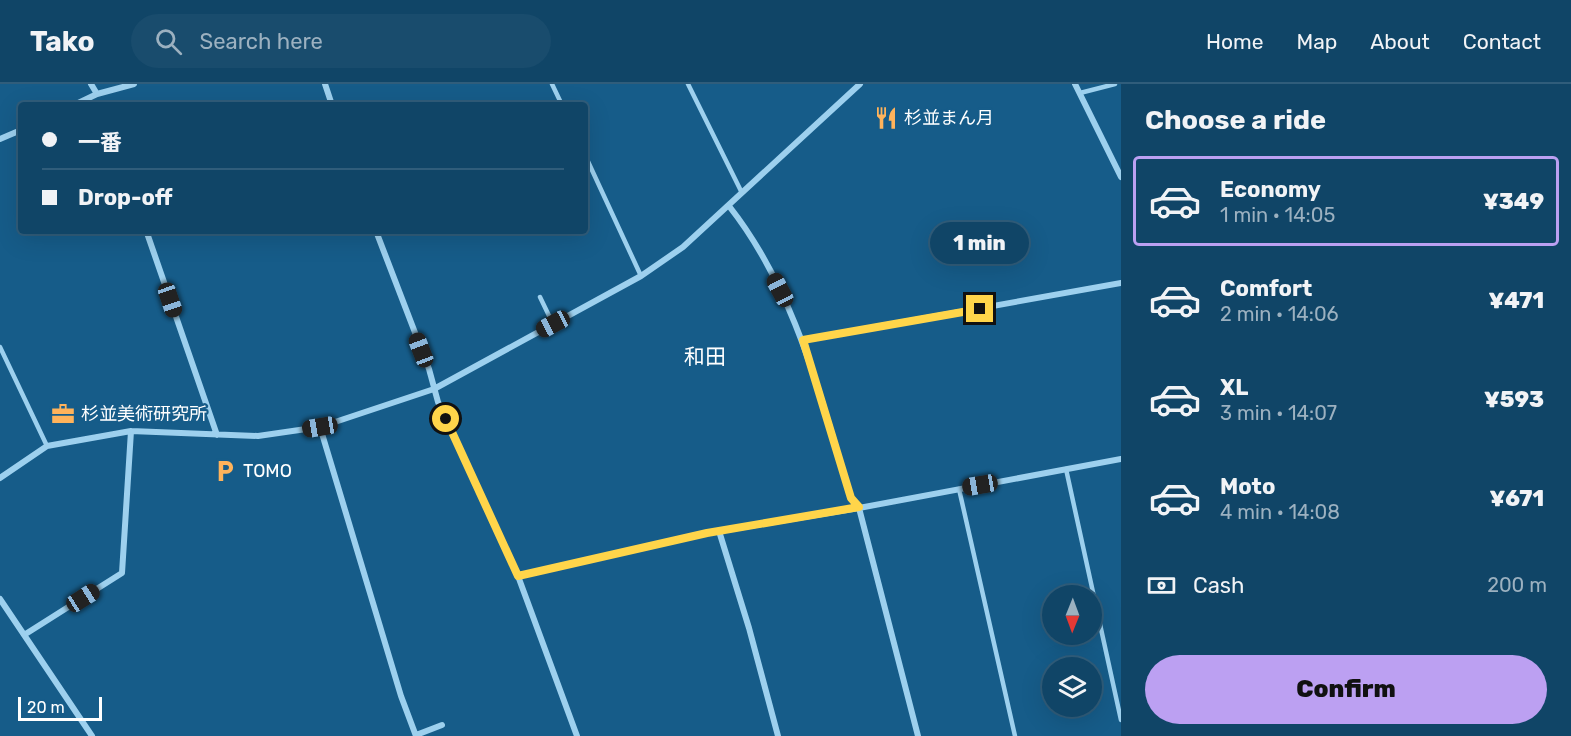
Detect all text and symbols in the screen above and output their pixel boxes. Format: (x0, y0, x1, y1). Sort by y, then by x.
search box (131, 14, 551, 68)
text: Tako (30, 25, 95, 58)
icon: search (152, 25, 185, 58)
text: Search here (200, 28, 323, 55)
text: Home (1206, 29, 1263, 54)
text: Map (1296, 29, 1337, 54)
text: About (1370, 29, 1430, 54)
text: Contact (1463, 29, 1541, 54)
text: Choose a ride (1145, 104, 1326, 136)
restaurant icon: 杉並まん月 (873, 105, 899, 131)
place label: 杉並まん月 (904, 107, 994, 129)
text: 一番 (78, 129, 122, 156)
icon: car (1148, 174, 1202, 228)
text: Economy (1220, 176, 1321, 203)
text: Drop-off (78, 184, 173, 211)
text: ¥349 (1483, 188, 1544, 215)
text: 1 min · 14:05 (1220, 203, 1335, 227)
callout: 1 min (930, 222, 1030, 264)
text: 1 min (953, 231, 1006, 255)
car (764, 270, 796, 310)
icon: car (1148, 273, 1202, 327)
text: Comfort (1220, 275, 1312, 302)
car (156, 280, 184, 320)
text: ¥471 (1488, 287, 1544, 314)
route end (966, 295, 993, 322)
text: 2 min · 14:06 (1220, 302, 1339, 326)
car (533, 308, 573, 340)
car (406, 330, 436, 370)
district label: 和田 (684, 344, 726, 369)
icon: car (1148, 372, 1202, 426)
text: XL (1220, 374, 1248, 401)
text: ¥593 (1484, 386, 1544, 413)
office icon: 杉並美術研究所 (50, 401, 76, 427)
text: 3 min · 14:07 (1220, 401, 1337, 425)
place label: 杉並美術研究所 (81, 403, 207, 425)
route start (432, 405, 459, 432)
car (301, 415, 339, 439)
parking icon: TOMO (212, 458, 238, 484)
place label: TOMO (243, 460, 292, 482)
icon: car (1148, 471, 1202, 525)
car (961, 473, 999, 497)
text: Moto (1220, 473, 1275, 500)
text: ¥671 (1489, 485, 1544, 512)
text: 4 min · 14:08 (1220, 500, 1340, 524)
icon: cash (1145, 569, 1178, 602)
text: Cash (1193, 572, 1244, 599)
text: 200 m (1487, 573, 1547, 597)
car (63, 581, 103, 615)
north arrow (1042, 585, 1102, 645)
map controls (1042, 585, 1102, 717)
button: Confirm (1145, 655, 1547, 724)
button: layers (1042, 657, 1102, 717)
scale bar (18, 694, 102, 722)
text: 20 m (27, 698, 65, 717)

